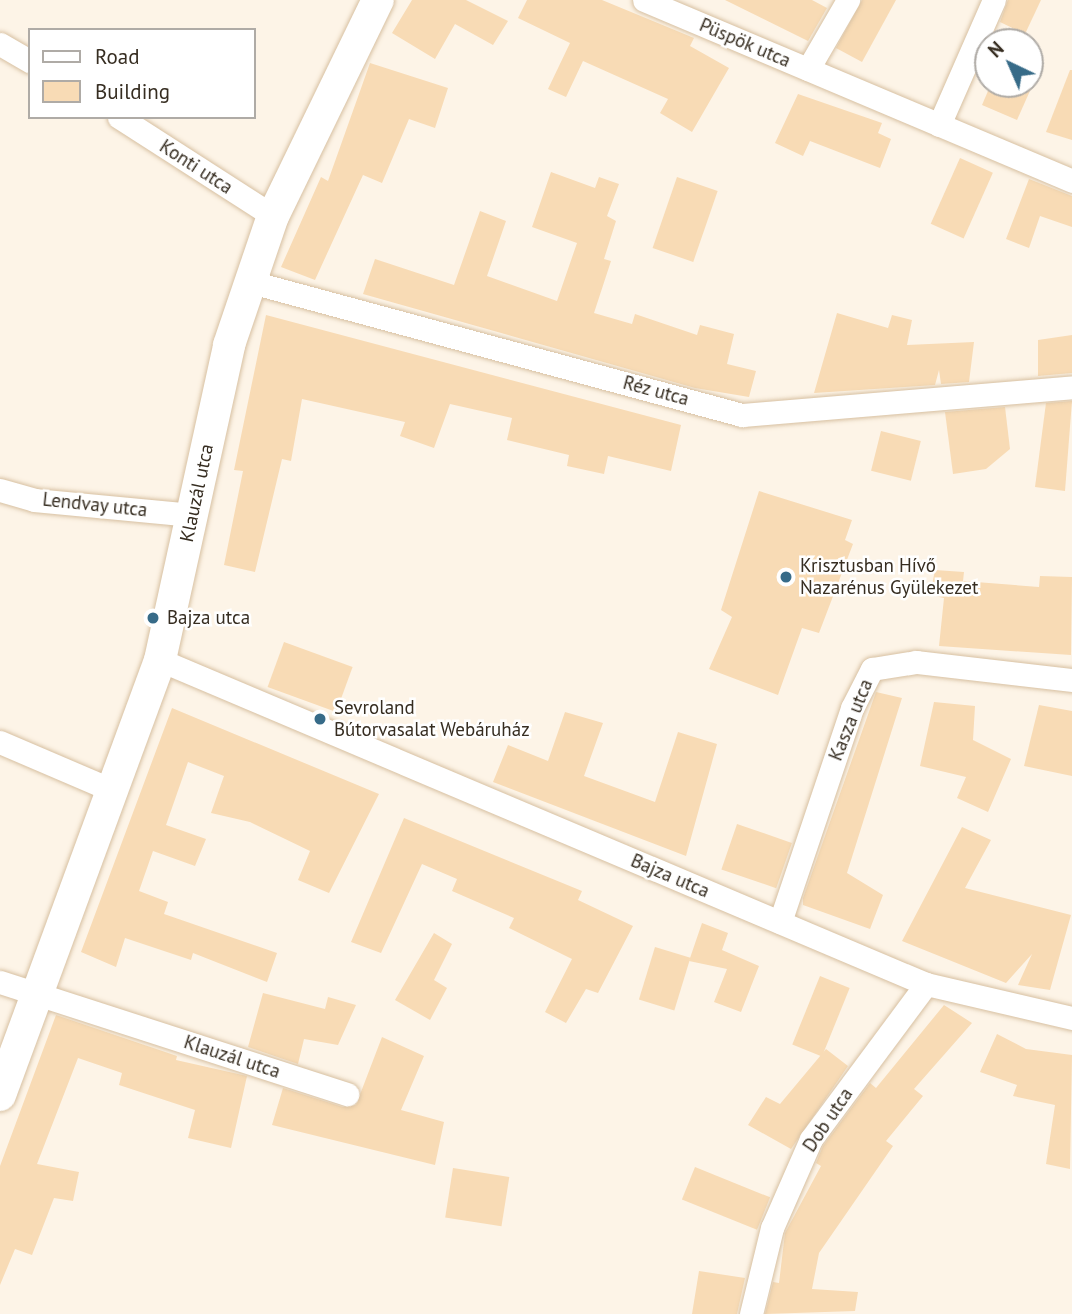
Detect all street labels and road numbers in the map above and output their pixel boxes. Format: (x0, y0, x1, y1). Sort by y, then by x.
street label: Püspök utca (696, 13, 794, 73)
street label: Konti utca (155, 135, 237, 199)
street label: Réz utca (620, 371, 692, 411)
street label: Klauzál utca (175, 442, 219, 544)
street label: Lendvay utca (41, 488, 149, 522)
street label: Kasza utca (824, 676, 878, 764)
street label: Bajza utca (627, 849, 713, 903)
street label: Klauzál utca (181, 1031, 283, 1083)
street label: Dob utca (798, 1084, 858, 1156)

